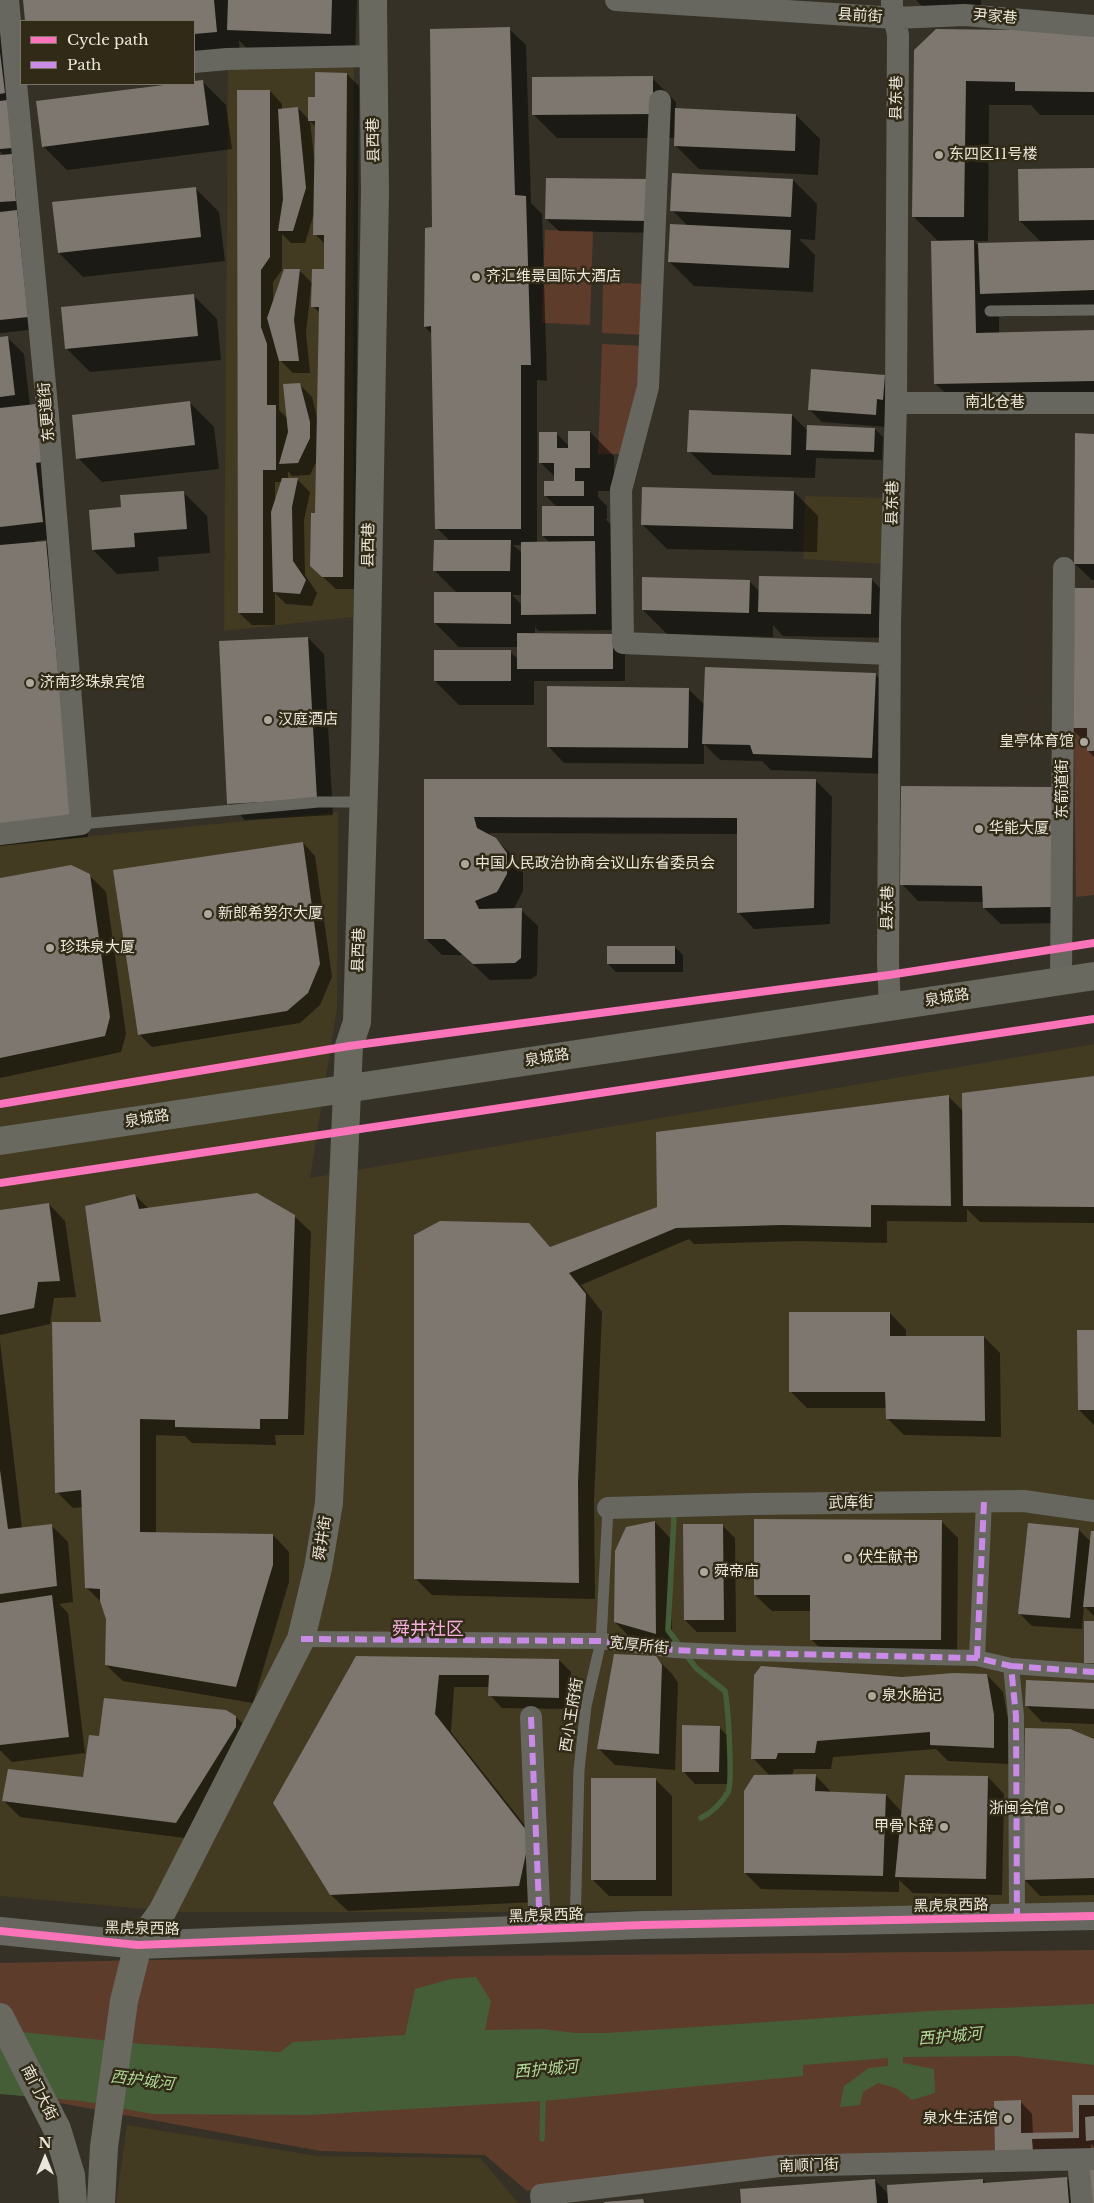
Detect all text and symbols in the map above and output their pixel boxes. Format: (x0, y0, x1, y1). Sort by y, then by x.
street label: 县前街 (837, 5, 883, 27)
street label: 尹家巷 (972, 6, 1018, 28)
legend (20, 20, 195, 85)
text: Cycle path (67, 30, 149, 49)
text: Path (67, 55, 101, 74)
street label: 县东巷 (888, 75, 906, 121)
street label: 县西巷 (365, 117, 383, 163)
place label: 东四区11号楼 (949, 146, 1037, 164)
marker: 东四区11号楼 (933, 149, 945, 161)
place label: 齐汇维景国际大酒店 (486, 268, 621, 286)
marker: 齐汇维景国际大酒店 (470, 271, 482, 283)
street label: 东更道街 (35, 381, 59, 443)
street label: 南北仓巷 (965, 394, 1025, 412)
street label: 县东巷 (884, 480, 902, 526)
street label: 县西巷 (360, 522, 378, 568)
place label: 济南珍珠泉宾馆 (40, 674, 145, 692)
marker: 济南珍珠泉宾馆 (24, 677, 36, 689)
place label: 汉庭酒店 (278, 711, 338, 729)
marker: 汉庭酒店 (262, 714, 274, 726)
place label: 皇亭体育馆 (999, 733, 1074, 751)
marker: 皇亭体育馆 (1078, 736, 1090, 748)
street label: 东箭道街 (1054, 759, 1072, 819)
place label: 华能大厦 (989, 820, 1049, 838)
marker: 华能大厦 (973, 823, 985, 835)
place label: 中国人民政治协商会议山东省委员会 (475, 855, 715, 873)
marker: 中国人民政治协商会议山东省委员会 (459, 858, 471, 870)
street label: 县东巷 (879, 885, 897, 931)
place label: 新郎希努尔大厦 (218, 905, 323, 923)
marker: 新郎希努尔大厦 (202, 908, 214, 920)
street label: 县西巷 (349, 927, 369, 973)
place label: 珍珠泉大厦 (60, 939, 135, 957)
marker: 珍珠泉大厦 (44, 942, 56, 954)
street label: 泉城路 (923, 986, 971, 1010)
street label: 泉城路 (523, 1046, 571, 1070)
street label: 泉城路 (123, 1107, 171, 1131)
street label: 武库街 (828, 1494, 874, 1512)
street label: 舜井街 (311, 1514, 335, 1562)
place label: 伏生献书 (858, 1549, 918, 1567)
marker: 伏生献书 (842, 1552, 854, 1564)
place label: 舜帝庙 (714, 1563, 759, 1581)
marker: 舜帝庙 (698, 1566, 710, 1578)
district label: 舜井社区 (392, 1619, 464, 1641)
street label: 宽厚所街 (608, 1634, 670, 1658)
street label: 西小王府街 (557, 1677, 587, 1753)
place label: 泉水胎记 (882, 1687, 942, 1705)
marker: 泉水胎记 (866, 1690, 878, 1702)
place label: 浙闽会馆 (989, 1800, 1049, 1818)
marker: 浙闽会馆 (1053, 1803, 1065, 1815)
place label: 甲骨卜辞 (874, 1818, 934, 1836)
marker: 甲骨卜辞 (938, 1821, 950, 1833)
street label: 黑虎泉西路 (913, 1896, 989, 1916)
street label: 黑虎泉西路 (508, 1906, 584, 1926)
street label: 黑虎泉西路 (104, 1919, 180, 1939)
water label: 西护城河 (917, 2025, 983, 2049)
water label: 西护城河 (513, 2058, 579, 2082)
street label: 南门大街 (17, 2062, 61, 2124)
water label: 西护城河 (109, 2068, 175, 2094)
place label: 泉水生活馆 (923, 2110, 998, 2128)
marker: 泉水生活馆 (1002, 2113, 1014, 2125)
north arrow (20, 2133, 70, 2183)
text: N (38, 2134, 52, 2152)
street label: 南顺门街 (779, 2156, 839, 2176)

